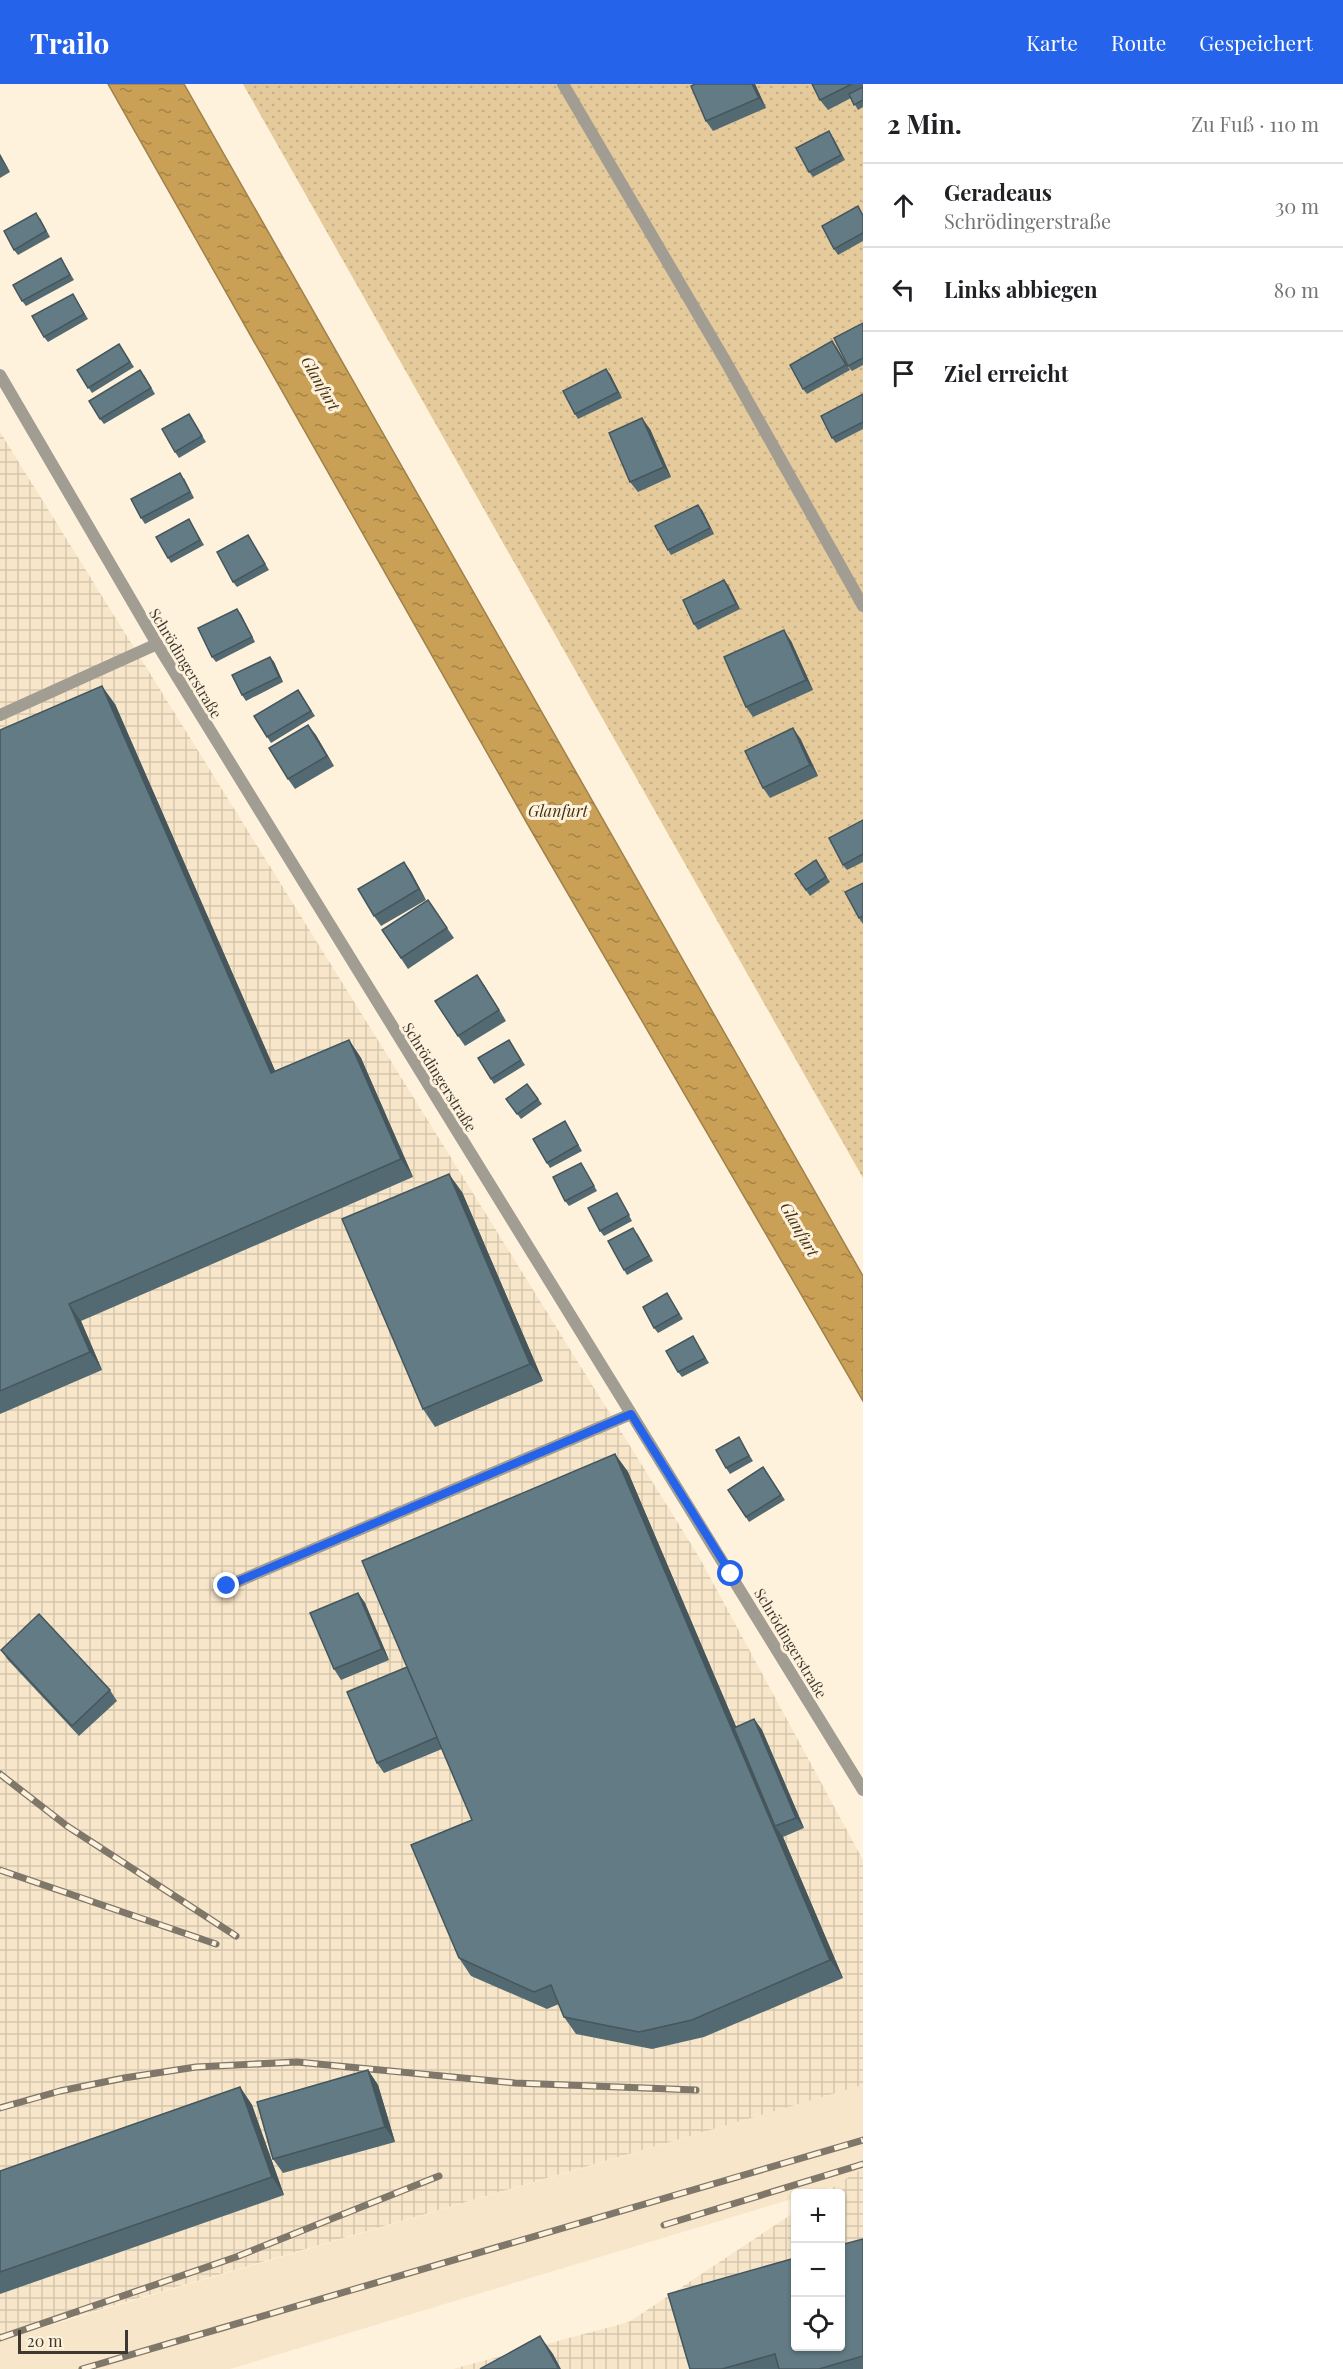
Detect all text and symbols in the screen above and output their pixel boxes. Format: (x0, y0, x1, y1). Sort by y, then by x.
text: Trailo (30, 24, 109, 61)
text: Karte (1026, 28, 1078, 56)
text: Route (1111, 28, 1166, 56)
text: Gespeichert (1199, 28, 1313, 56)
text: 2 Min. (887, 106, 962, 141)
text: Zu Fuß · 110 m (1191, 110, 1319, 137)
text: Geradeaus (944, 177, 1052, 207)
icon: ahead (887, 189, 920, 222)
text: 30 m (1275, 192, 1319, 219)
text: Schrödingerstraße (944, 207, 1111, 234)
icon: left (887, 273, 920, 306)
text: Links abbiegen (944, 274, 1098, 304)
text: 80 m (1274, 276, 1319, 303)
water label: Glanfurt (297, 352, 345, 415)
icon: arrive (887, 357, 920, 390)
text: Ziel erreicht (944, 358, 1068, 388)
street label: Schrödingerstraße (145, 604, 227, 722)
water label: Glanfurt (528, 800, 589, 821)
street label: Schrödingerstraße (398, 1019, 482, 1135)
water label: Glanfurt (776, 1198, 824, 1261)
route start (717, 1560, 743, 1586)
route end (213, 1572, 239, 1598)
street label: Schrödingerstraße (750, 1584, 832, 1702)
map controls (791, 2189, 845, 2351)
button: + (791, 2189, 845, 2243)
button: − (791, 2243, 845, 2297)
button: locate (791, 2297, 845, 2351)
scale bar (18, 2327, 128, 2354)
text: 20 m (27, 2330, 62, 2351)

